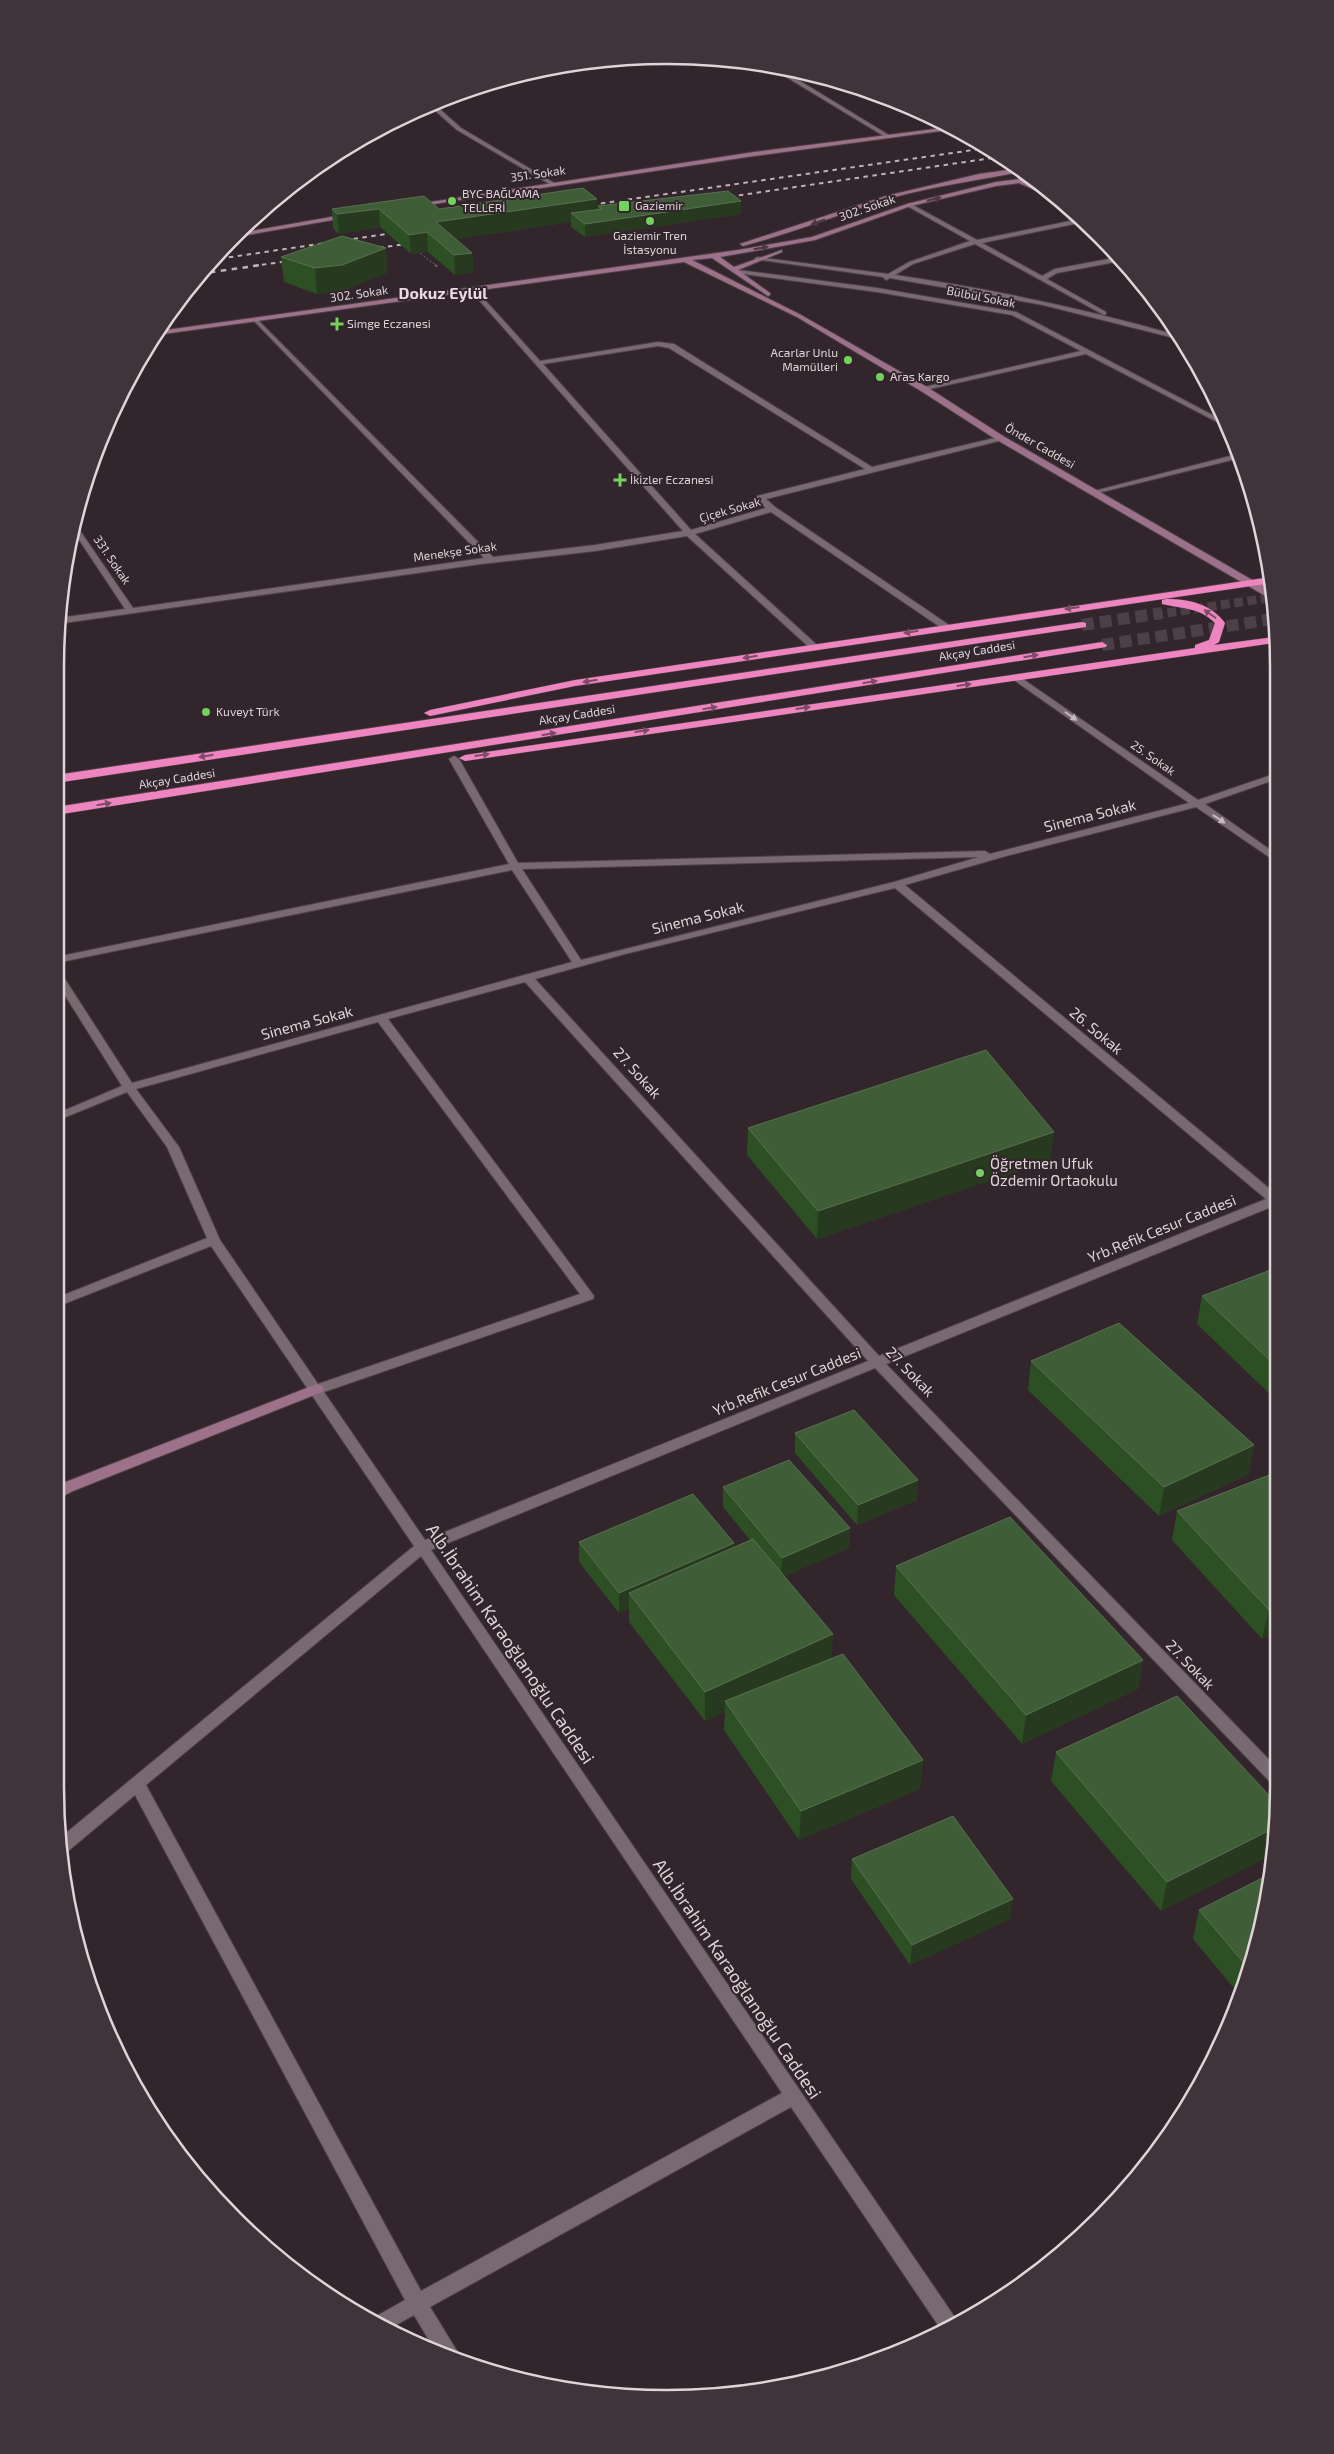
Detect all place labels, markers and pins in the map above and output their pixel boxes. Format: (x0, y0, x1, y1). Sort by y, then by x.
place label: BYC BAĞLAMA TELLERİ (462, 186, 540, 214)
marker: BYC BAĞLAMA TELLERİ (446, 195, 458, 207)
place label: Gaziemir (635, 198, 683, 212)
marker: Gaziemir (617, 199, 631, 213)
marker: Gaziemir Tren İstasyonu (644, 215, 656, 227)
place label: Gaziemir Tren İstasyonu (613, 228, 687, 256)
place label: Simge Eczanesi (347, 316, 431, 330)
marker: Simge Eczanesi (331, 318, 343, 330)
place label: Acarlar Unlu Mamülleri (771, 345, 838, 373)
marker: Acarlar Unlu Mamülleri (842, 354, 854, 366)
place label: Aras Kargo (890, 369, 950, 383)
marker: Aras Kargo (874, 371, 886, 383)
place label: İkizler Eczanesi (630, 472, 713, 486)
marker: İkizler Eczanesi (614, 474, 626, 486)
place label: Kuveyt Türk (216, 704, 280, 718)
marker: Kuveyt Türk (200, 706, 212, 718)
place label: Öğretmen Ufuk Özdemir Ortaokulu (990, 1154, 1118, 1189)
marker: Öğretmen Ufuk Özdemir Ortaokulu (974, 1167, 986, 1179)

